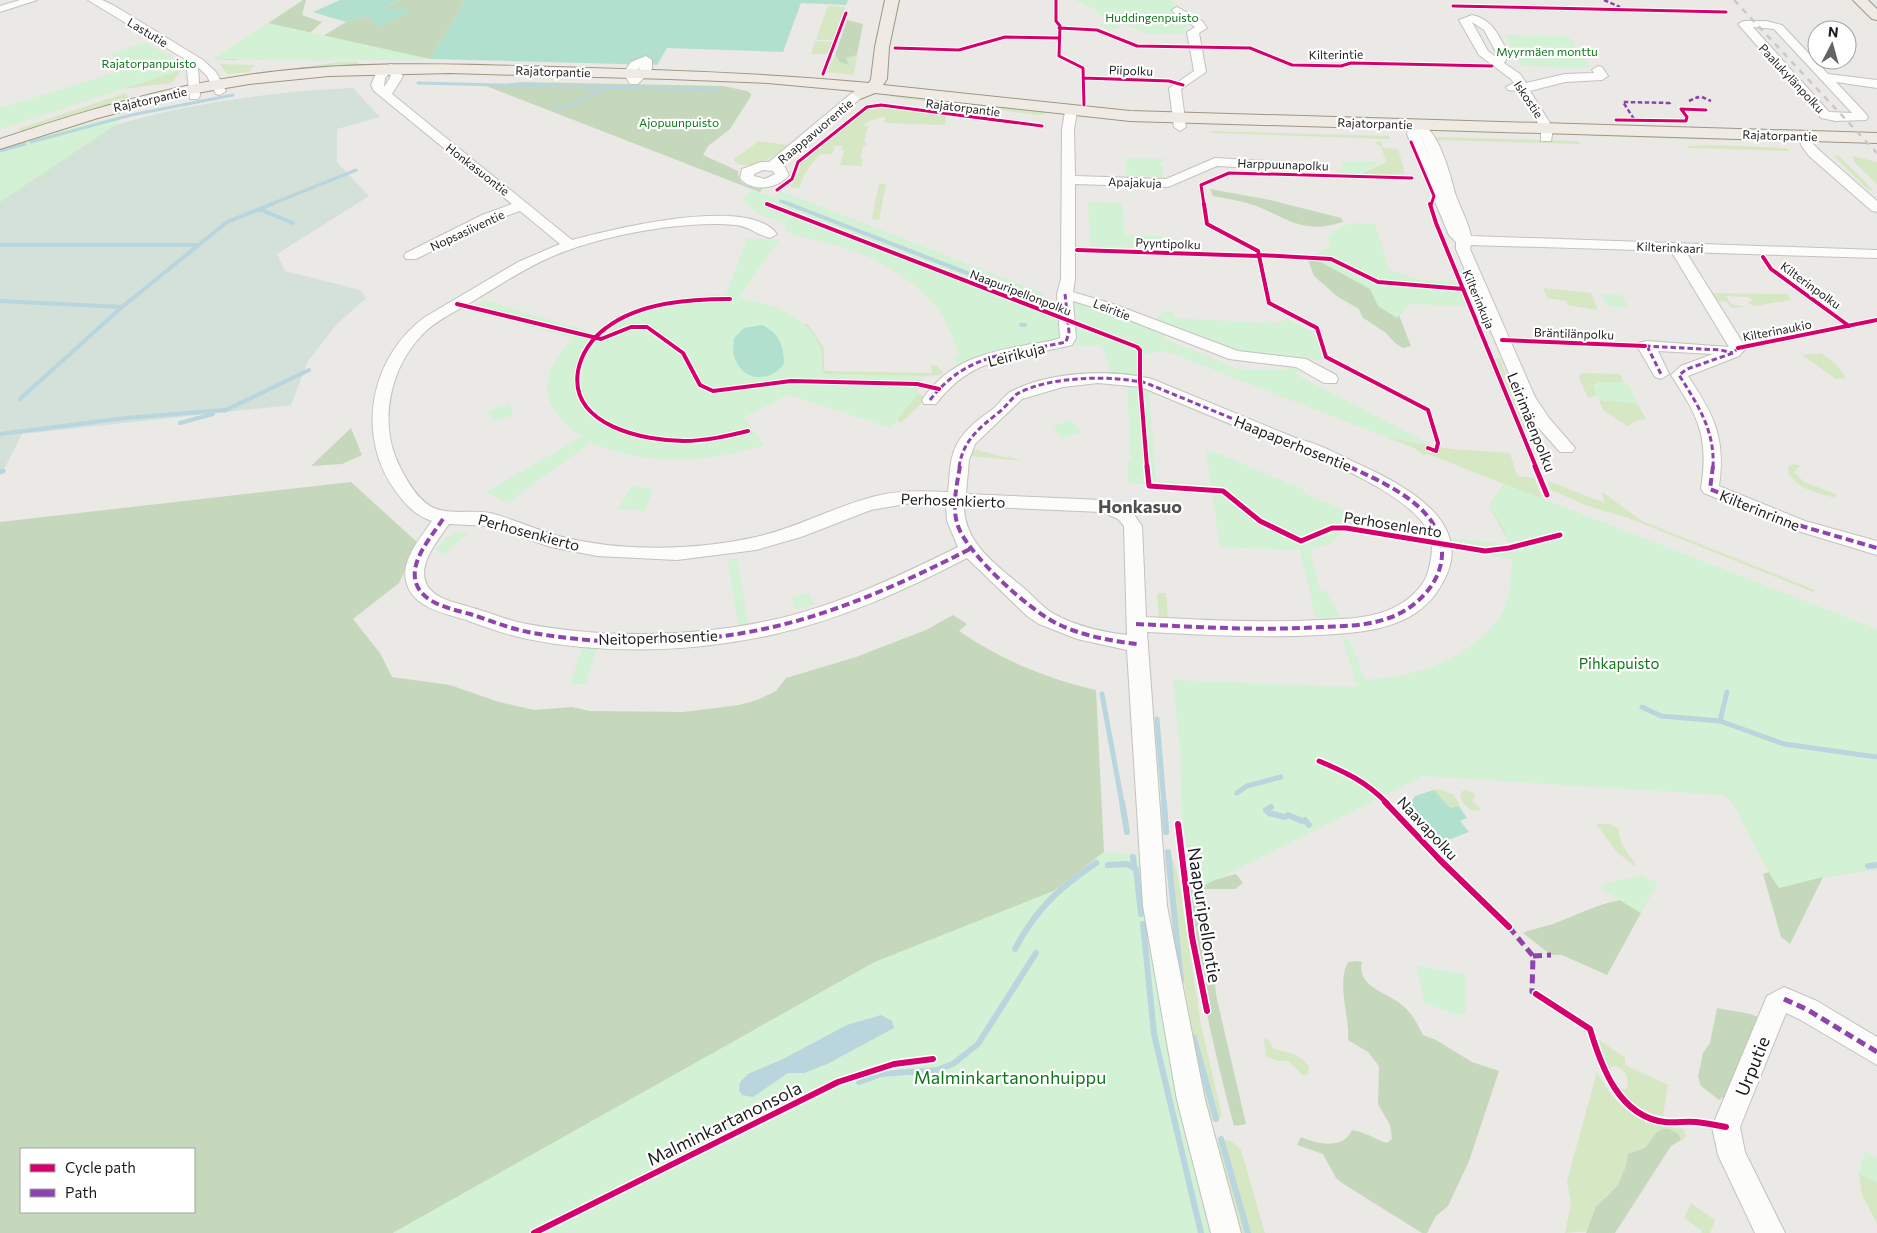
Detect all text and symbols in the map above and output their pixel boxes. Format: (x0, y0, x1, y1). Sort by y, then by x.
park label: Huddingenpuisto (1105, 10, 1199, 24)
street label: Lastutie (125, 15, 171, 49)
north arrow (1807, 20, 1857, 70)
text: N (1827, 23, 1840, 41)
street label: Paalukylänpolku (1756, 41, 1828, 115)
park label: Myyrmäen monttu (1496, 44, 1598, 58)
street label: Kilterintie (1309, 47, 1363, 61)
park label: Rajatorpanpuisto (102, 56, 196, 70)
street label: Piipolku (1109, 62, 1153, 78)
street label: Rajatorpantie (515, 63, 591, 79)
street label: Iskostie (1511, 78, 1547, 120)
street label: Rajatorpantie (112, 84, 188, 114)
street label: Rajatorpantie (925, 95, 1001, 119)
street label: Raappavuorentie (775, 96, 855, 166)
park label: Ajopuunpuisto (639, 115, 719, 129)
street label: Rajatorpantie (1337, 115, 1413, 131)
street label: Rajatorpantie (1742, 127, 1818, 143)
street label: Honkasuontie (444, 140, 512, 198)
street label: Harppuunapolku (1237, 155, 1329, 173)
street label: Apajakuja (1108, 174, 1162, 190)
street label: Nopsasiiventie (428, 207, 506, 253)
street label: Pyyntipolku (1135, 235, 1201, 251)
street label: Kilterinkaari (1636, 239, 1704, 255)
street label: Kilterinpolku (1778, 259, 1844, 311)
street label: Naapuripellonpolku (968, 266, 1074, 318)
street label: Kilterinkuja (1460, 267, 1498, 331)
street label: Leiritie (1092, 296, 1132, 322)
street label: Kilterinaukio (1741, 316, 1813, 344)
street label: Bräntilänpolku (1534, 325, 1614, 341)
street label: Leirikuja (985, 338, 1047, 370)
street label: Leirimäenpolku (1504, 370, 1560, 474)
street label: Haapaperhosentie (1232, 411, 1354, 475)
street label: Kilterinrinne (1717, 486, 1803, 534)
street label: Perhosenkierto (900, 489, 1006, 511)
district label: Honkasuo (1098, 495, 1182, 517)
street label: Perhosenlento (1343, 507, 1443, 541)
street label: Perhosenkierto (476, 510, 582, 554)
street label: Neitoperhosentie (598, 626, 718, 648)
park label: Pihkapuisto (1579, 654, 1659, 672)
street label: Naavapolku (1394, 792, 1462, 864)
street label: Naapuripellontie (1183, 846, 1227, 984)
street label: Urputie (1730, 1033, 1774, 1099)
park label: Malminkartanonhuippu (914, 1066, 1106, 1088)
street label: Malminkartanonsola (643, 1076, 805, 1170)
legend (20, 1148, 195, 1213)
text: Cycle path (65, 1158, 136, 1176)
text: Path (65, 1183, 97, 1201)

